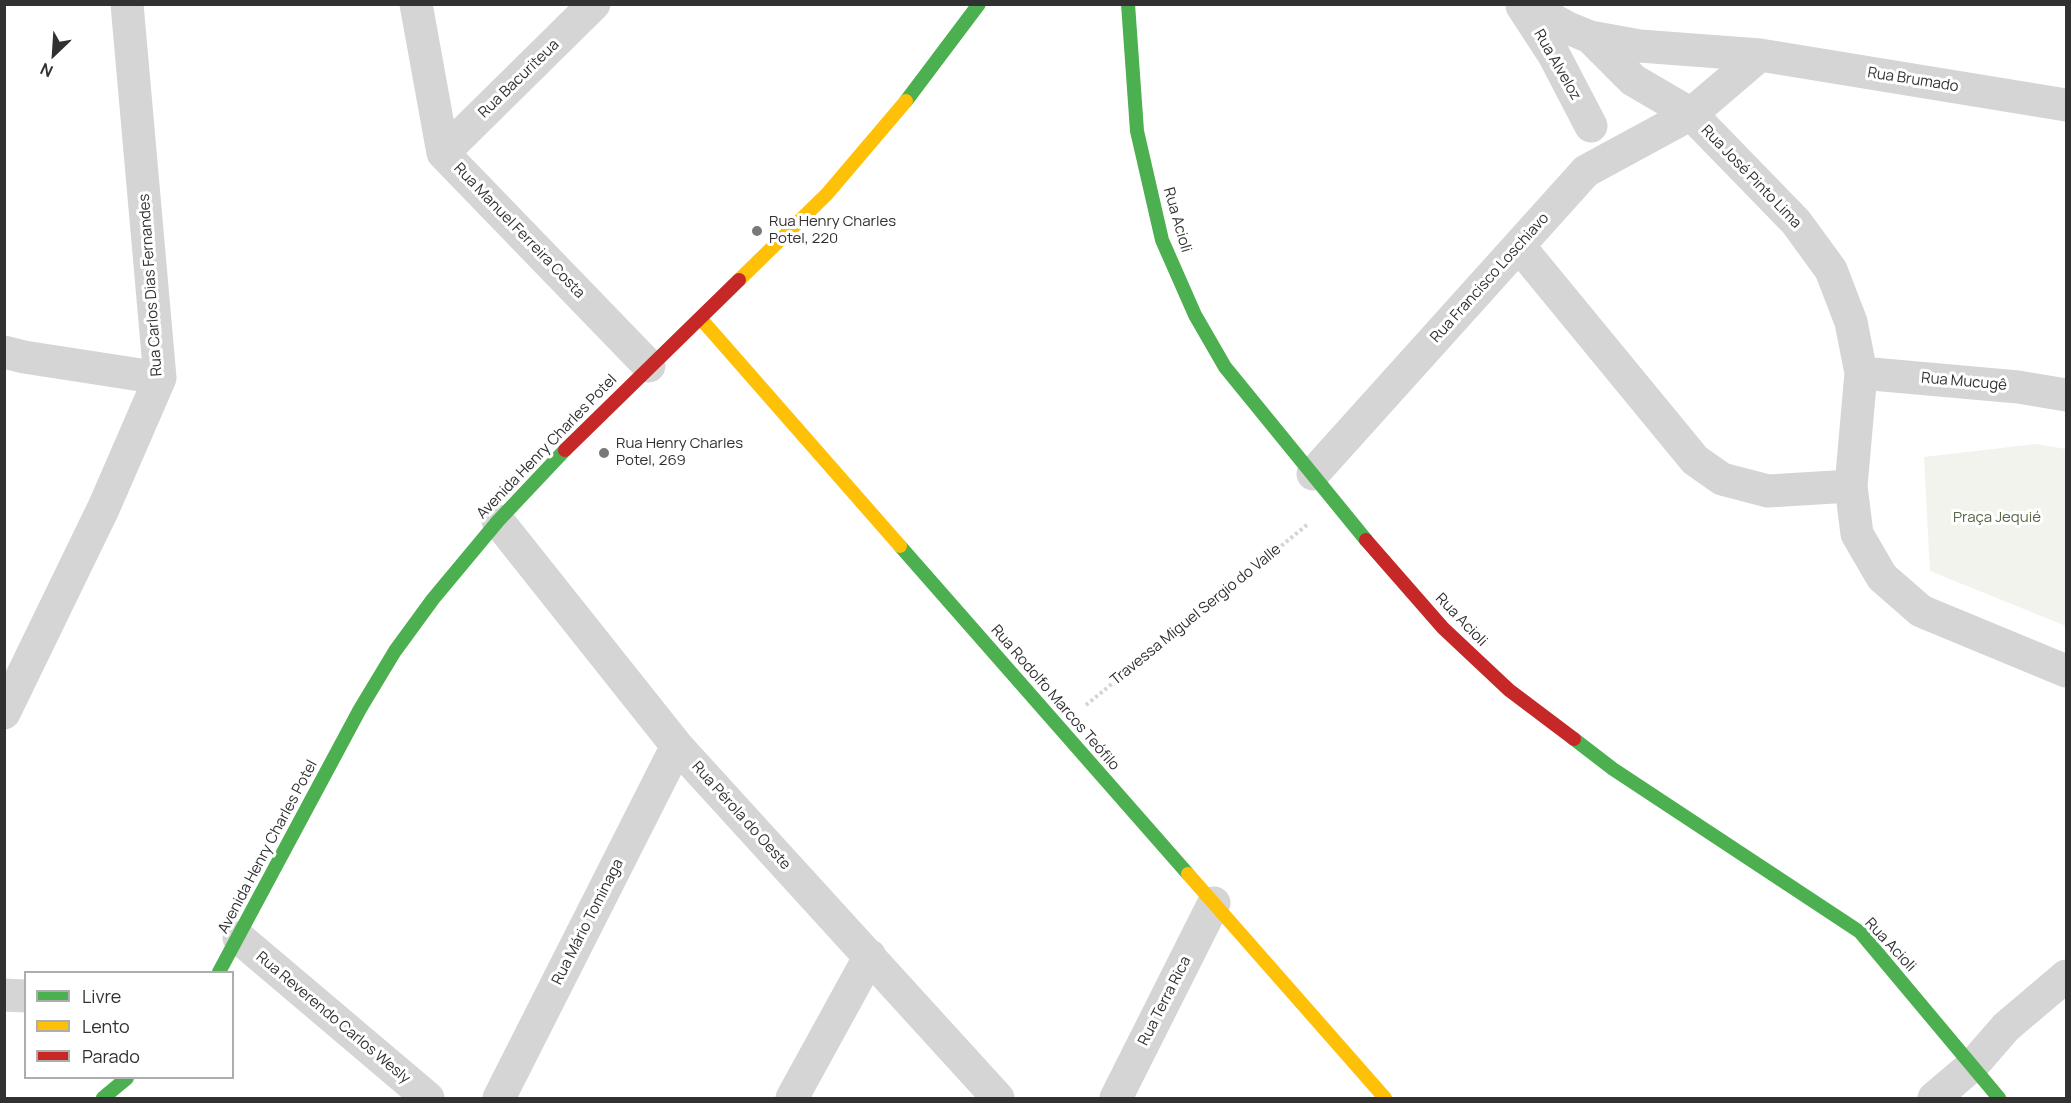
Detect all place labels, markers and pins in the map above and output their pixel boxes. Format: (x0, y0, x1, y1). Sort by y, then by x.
place label: Rua Henry Charles Potel, 220 (769, 213, 896, 248)
marker: Rua Henry Charles Potel, 220 (750, 224, 764, 238)
place label: Rua Henry Charles Potel, 269 (616, 435, 743, 470)
marker: Rua Henry Charles Potel, 269 (597, 446, 611, 460)

